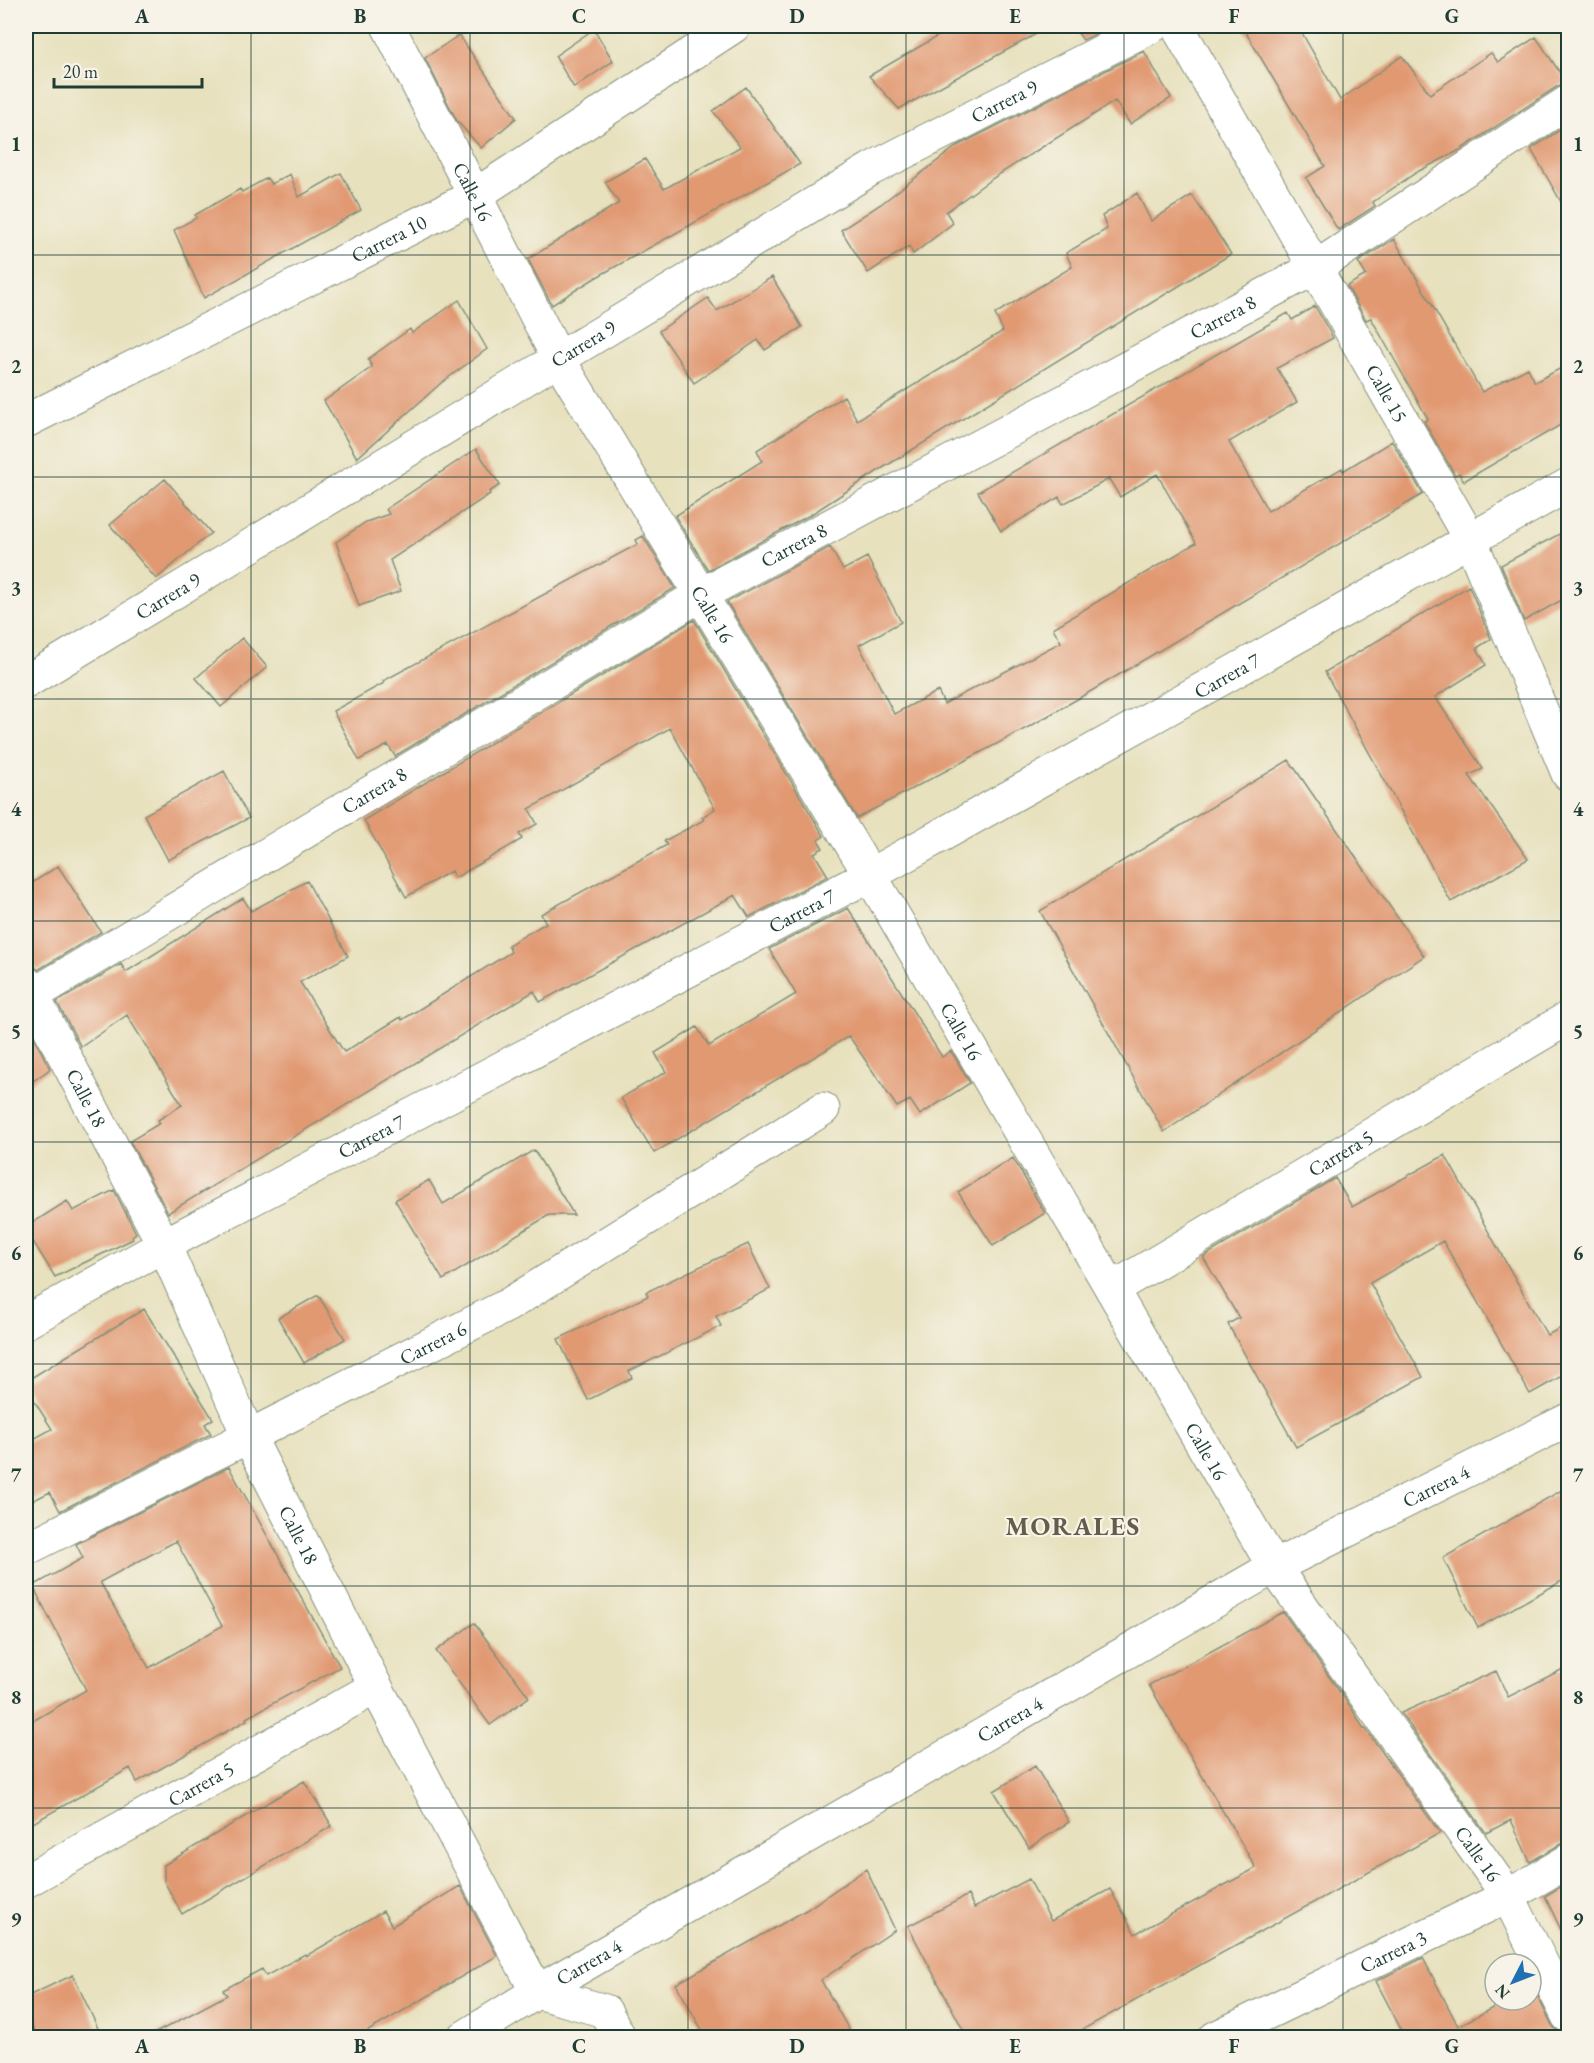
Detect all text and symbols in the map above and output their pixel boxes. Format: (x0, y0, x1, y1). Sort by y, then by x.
text: A (134, 3, 150, 29)
text: B (354, 3, 366, 29)
text: C (572, 3, 586, 29)
text: D (789, 3, 805, 29)
text: E (1009, 3, 1021, 29)
text: F (1229, 3, 1240, 29)
text: G (1445, 3, 1459, 29)
scale bar (54, 51, 202, 89)
text: 20 m (63, 60, 98, 83)
street label: Carrera 9 (966, 73, 1042, 129)
text: 1 (11, 131, 21, 157)
text: 1 (1573, 131, 1583, 157)
street label: Calle 16 (447, 158, 499, 226)
street label: Carrera 10 (347, 209, 431, 269)
street label: Carrera 8 (1185, 289, 1261, 345)
street label: Carrera 9 (546, 314, 621, 373)
text: 2 (11, 353, 22, 379)
text: 2 (1573, 353, 1584, 379)
street label: Calle 15 (1360, 360, 1414, 427)
street label: Carrera 8 (756, 517, 832, 573)
street label: Carrera 9 (131, 566, 206, 626)
text: 3 (11, 575, 21, 601)
text: 3 (1573, 575, 1583, 601)
street label: Calle 16 (685, 580, 740, 648)
street label: Carrera 7 (1189, 647, 1265, 704)
street label: Carrera 8 (337, 761, 412, 820)
text: 4 (11, 796, 22, 822)
text: 4 (1573, 796, 1584, 822)
street label: Carrera 7 (764, 882, 840, 939)
street label: Calle 16 (934, 998, 989, 1065)
text: 5 (11, 1018, 21, 1044)
text: 5 (1573, 1018, 1583, 1044)
street label: Calle 18 (60, 1064, 113, 1132)
street label: Carrera 7 (333, 1108, 409, 1165)
street label: Carrera 5 (1303, 1124, 1378, 1183)
text: 6 (11, 1240, 22, 1266)
text: 6 (1573, 1240, 1584, 1266)
street label: Carrera 6 (395, 1315, 471, 1371)
street label: Calle 16 (1179, 1417, 1234, 1485)
street label: Carrera 4 (1398, 1458, 1474, 1514)
text: 7 (11, 1462, 22, 1488)
text: 7 (1573, 1462, 1584, 1488)
street label: Calle 18 (273, 1501, 325, 1569)
district label: MORALES (1005, 1509, 1141, 1543)
text: 8 (11, 1684, 21, 1710)
text: 8 (1573, 1684, 1583, 1710)
street label: Carrera 4 (972, 1690, 1048, 1748)
street label: Carrera 5 (163, 1755, 239, 1813)
street label: Calle 16 (1449, 1821, 1507, 1887)
text: 9 (11, 1906, 22, 1932)
text: 9 (1573, 1906, 1584, 1932)
street label: Carrera 3 (1355, 1924, 1431, 1979)
street label: Carrera 4 (551, 1933, 627, 1991)
north arrow (1483, 1952, 1543, 2012)
text: N (1490, 1980, 1514, 2004)
text: A (134, 2033, 150, 2059)
text: B (354, 2033, 366, 2059)
text: C (572, 2033, 586, 2059)
text: D (789, 2033, 805, 2059)
text: E (1009, 2033, 1021, 2059)
text: F (1229, 2033, 1240, 2059)
text: G (1445, 2033, 1459, 2059)

